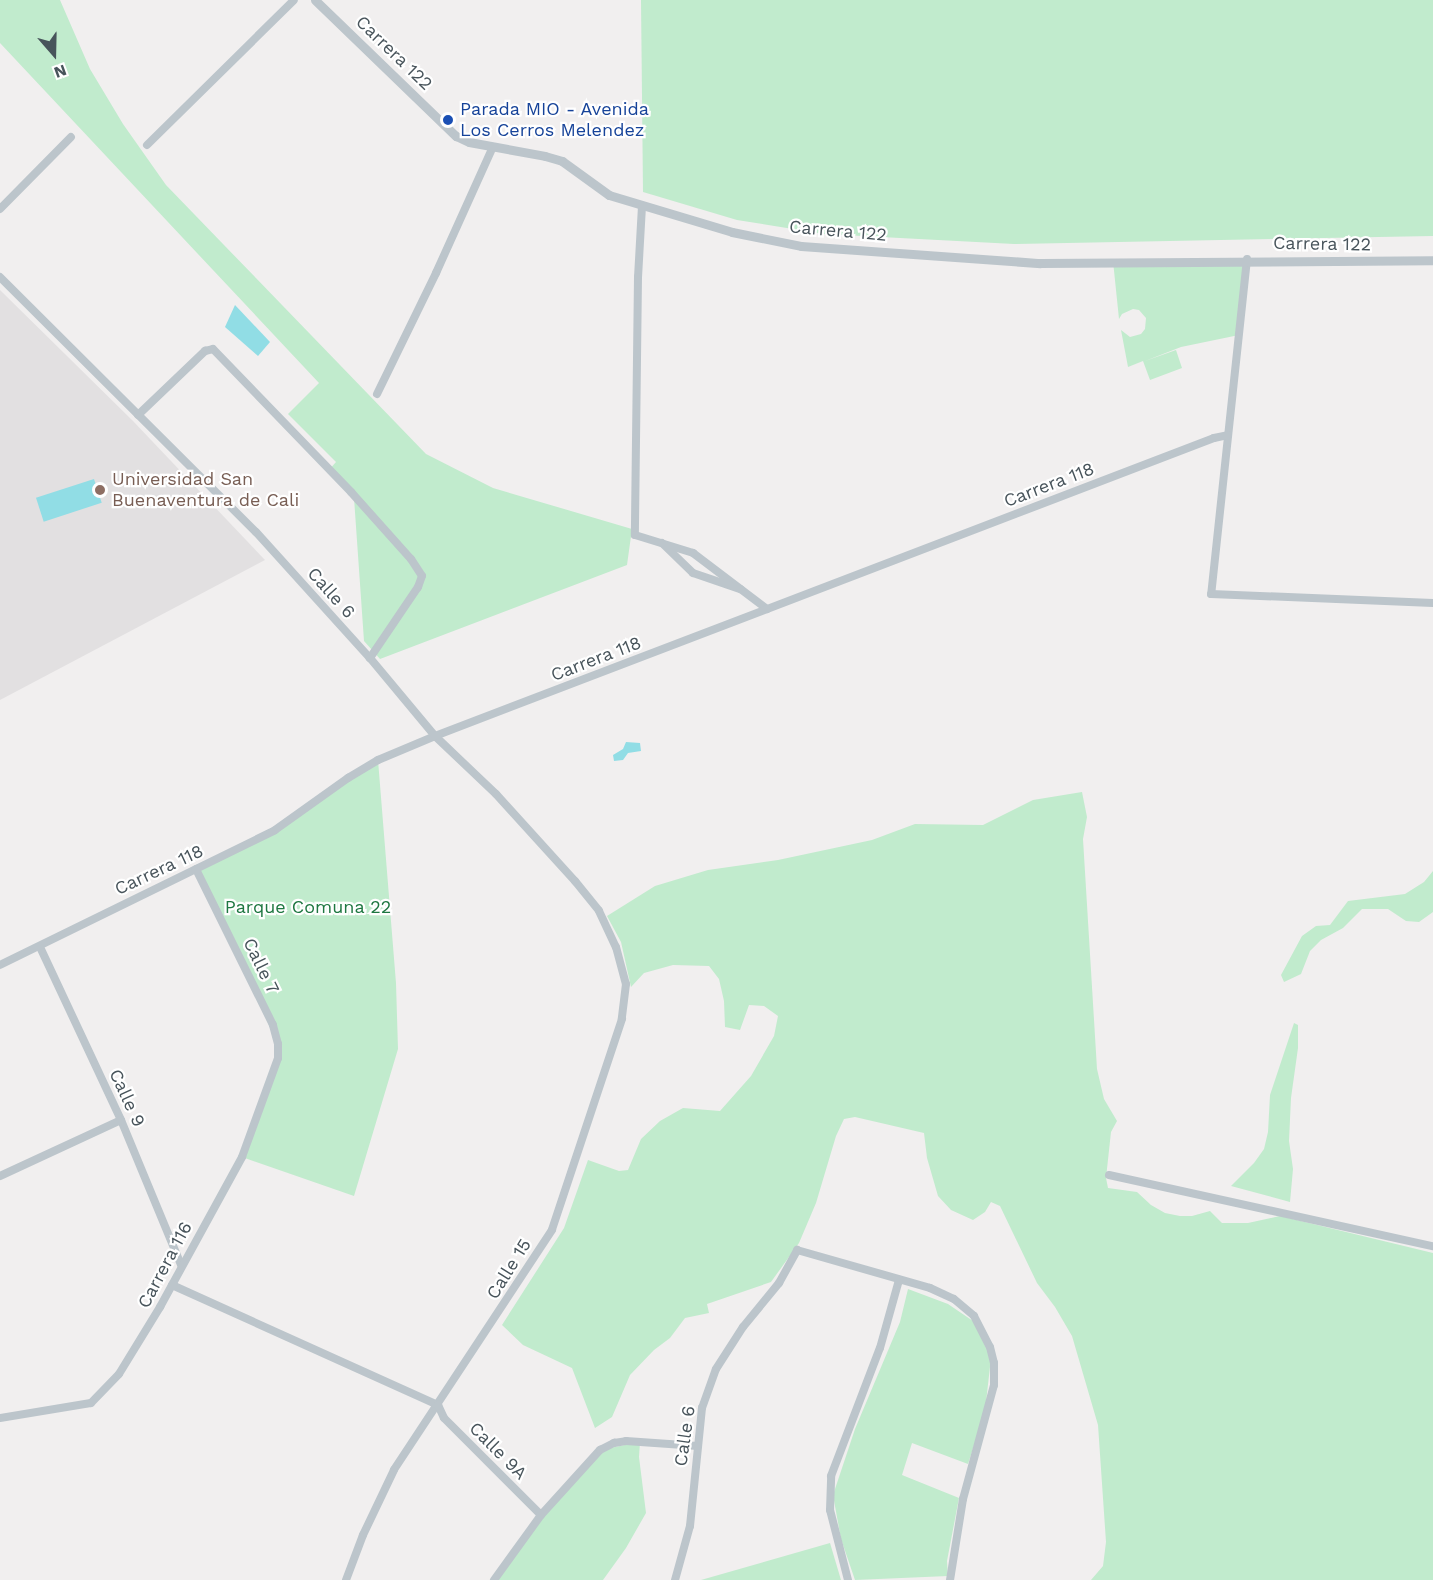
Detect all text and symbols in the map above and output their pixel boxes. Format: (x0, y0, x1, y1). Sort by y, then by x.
street label: Carrera 122 (351, 11, 437, 95)
north arrow (24, 24, 84, 84)
text: N (52, 60, 69, 82)
place label: Parada MIO - Avenida Los Cerros Melendez (460, 99, 650, 142)
marker: Parada MIO - Avenida Los Cerros Melendez (441, 113, 455, 127)
street label: Carrera 122 (788, 216, 888, 246)
street label: Carrera 122 (1272, 232, 1372, 256)
street label: Carrera 118 (1000, 458, 1098, 512)
place label: Universidad San Buenaventura de Cali (112, 469, 300, 512)
marker: Universidad San Buenaventura de Cali (93, 483, 107, 497)
street label: Calle 6 (303, 563, 359, 623)
street label: Carrera 118 (547, 632, 645, 686)
street label: Carrera 118 (111, 840, 207, 900)
park label: Parque Comuna 22 (224, 896, 392, 918)
street label: Calle 7 (238, 934, 284, 998)
street label: Calle 9 (104, 1066, 150, 1130)
street label: Carrera 116 (133, 1218, 197, 1312)
street label: Calle 15 (482, 1235, 536, 1303)
street label: Calle 6 (670, 1404, 700, 1468)
street label: Calle 9A (465, 1418, 531, 1484)

